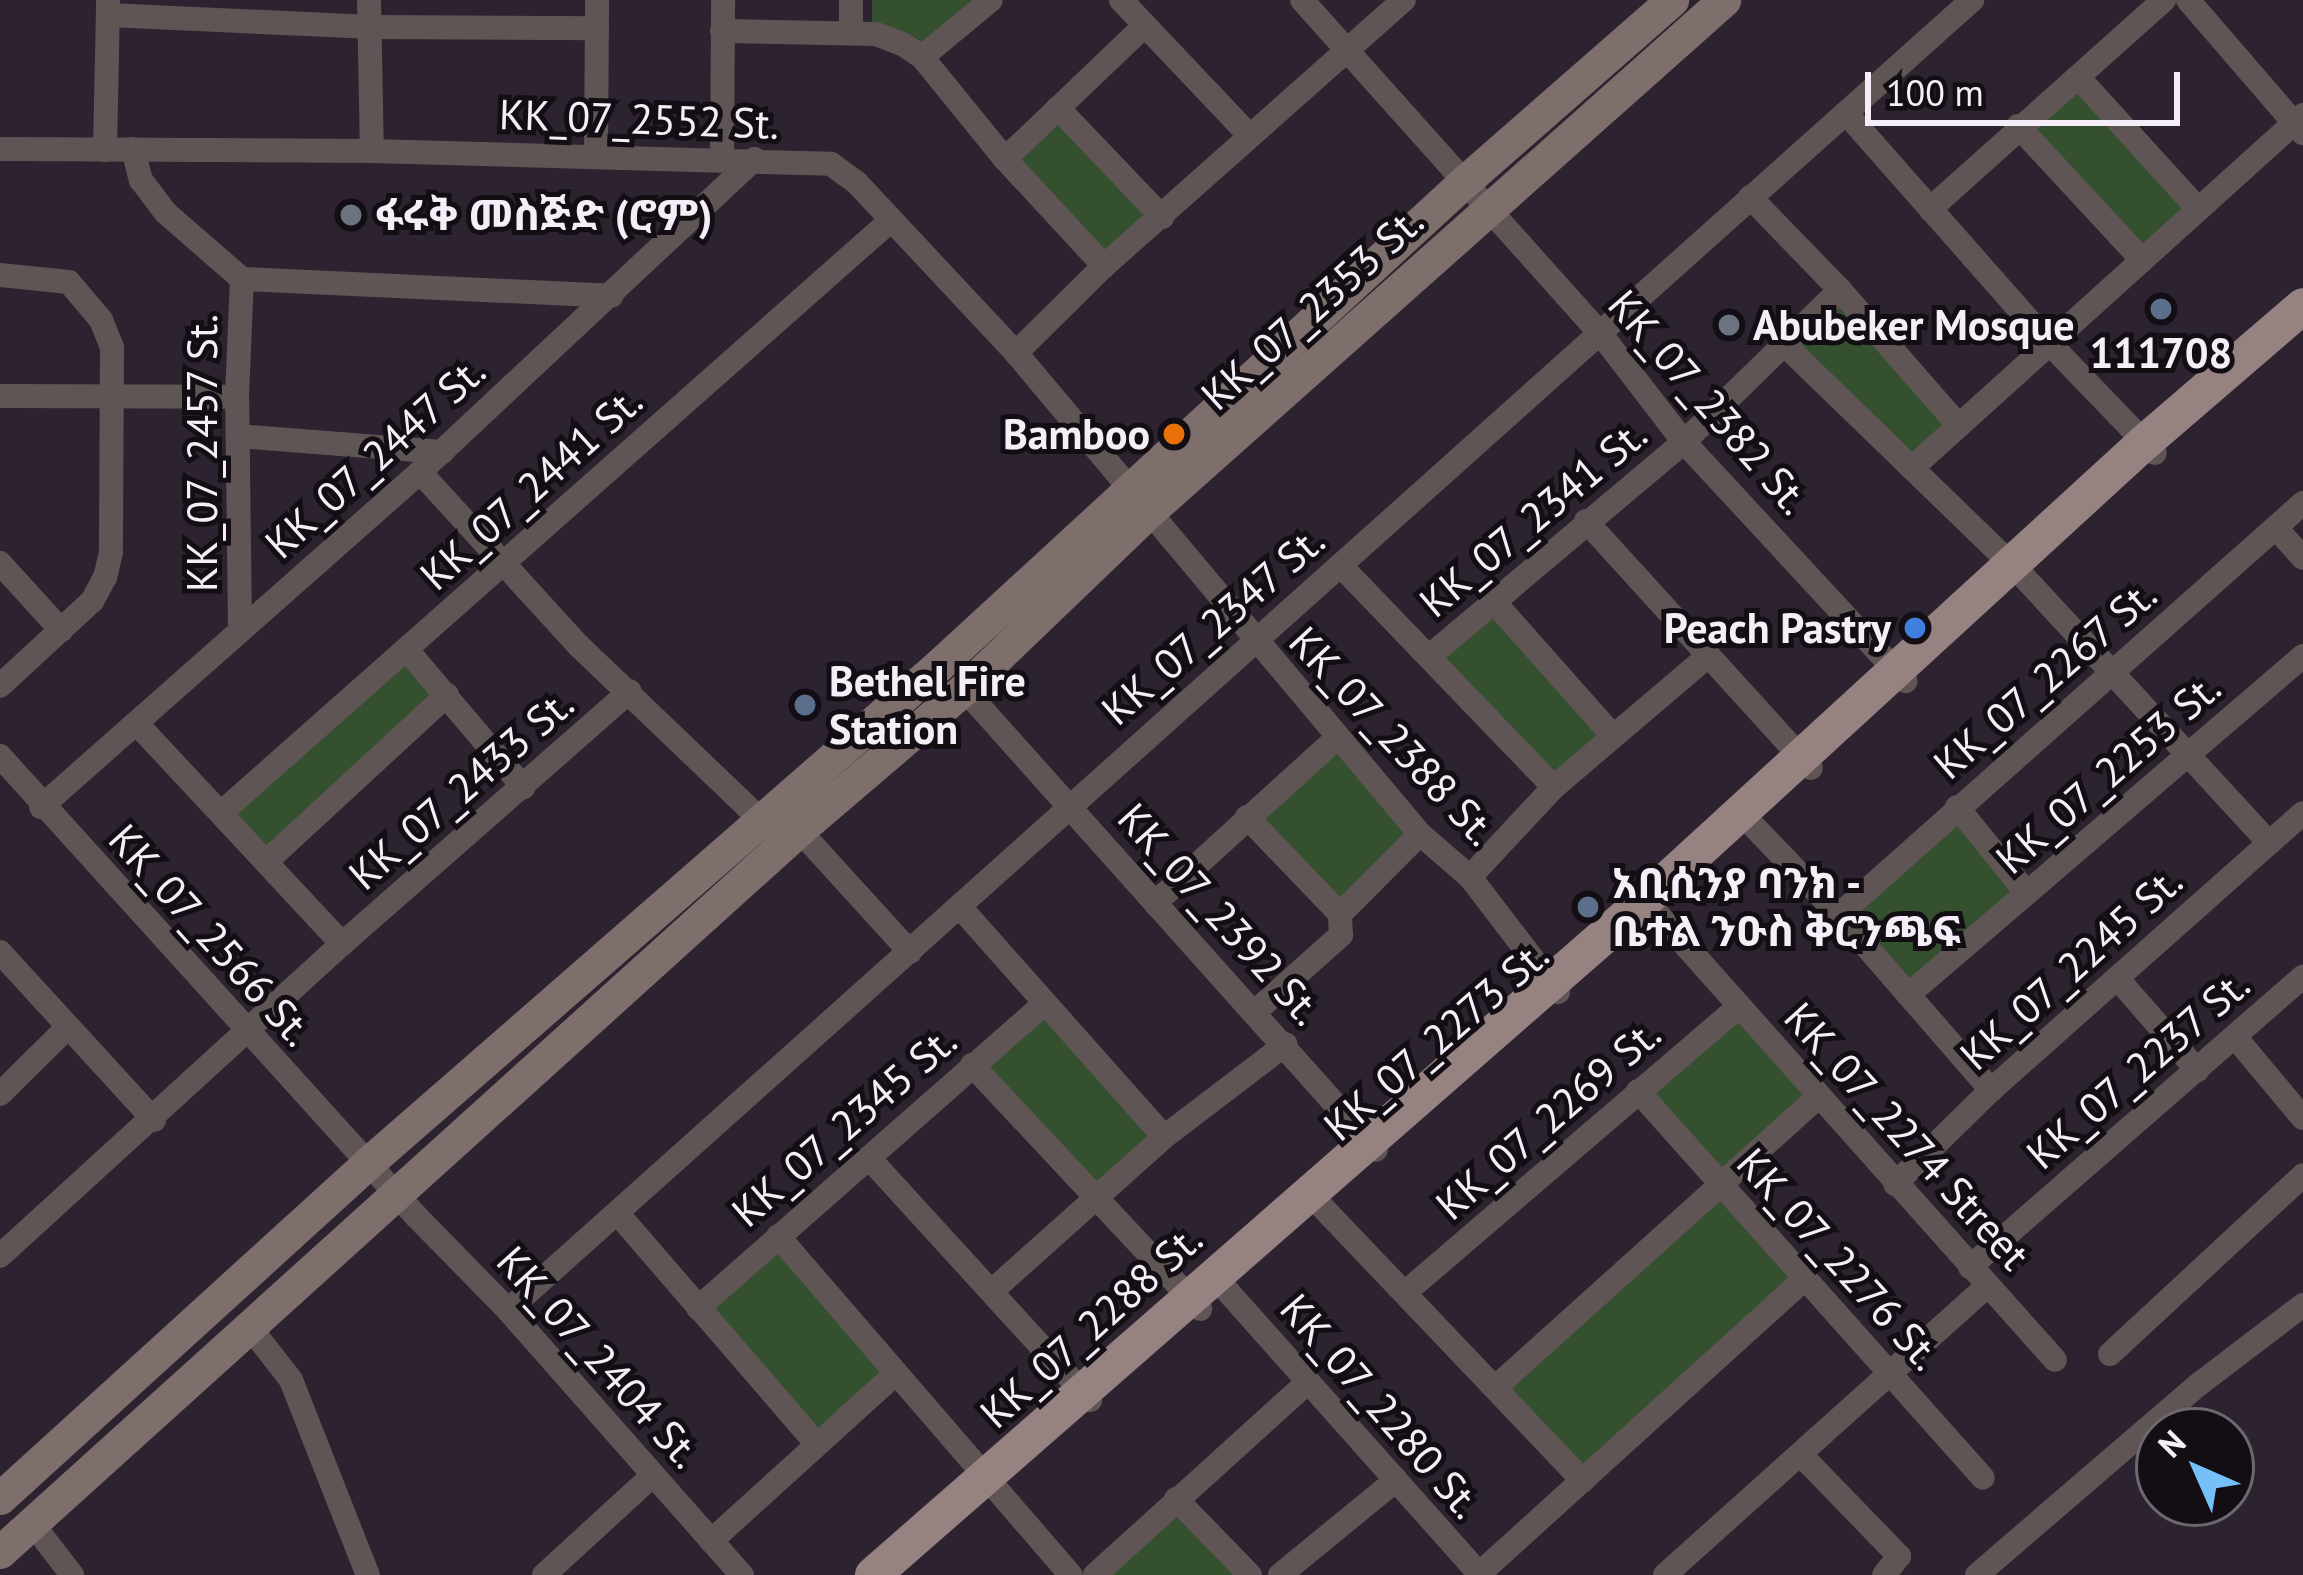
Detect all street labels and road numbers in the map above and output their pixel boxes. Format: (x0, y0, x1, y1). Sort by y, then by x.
street label: KK_07_2552 St. (498, 89, 780, 149)
street label: KK_07_2353 St. (1191, 196, 1433, 420)
street label: KK_07_2382 St. (1598, 280, 1820, 524)
street label: KK_07_2457 St. (177, 313, 227, 593)
street label: KK_07_2447 St. (254, 345, 496, 569)
street label: KK_07_2441 St. (410, 376, 652, 600)
street label: KK_07_2341 St. (1409, 409, 1657, 627)
street label: KK_07_2347 St. (1091, 514, 1335, 736)
street label: KK_07_2267 St. (1923, 568, 2167, 790)
street label: KK_07_2388 St. (1279, 616, 1507, 856)
street label: KK_07_2253 St. (1986, 662, 2230, 884)
street label: KK_07_2433 St. (339, 678, 583, 900)
street label: KK_07_2392 St. (1108, 793, 1332, 1035)
street label: KK_07_2566 St. (99, 814, 323, 1056)
street label: KK_07_2245 St. (1950, 856, 2192, 1080)
street label: KK_07_2273 St. (1314, 929, 1558, 1151)
street label: KK_07_2237 St. (2016, 958, 2260, 1180)
street label: KK_07_2274 Street (1774, 992, 2040, 1280)
street label: KK_07_2269 St. (1426, 1008, 1670, 1230)
street label: KK_07_2345 St. (722, 1015, 966, 1237)
street label: KK_07_2276 St. (1727, 1138, 1951, 1380)
street label: KK_07_2288 St. (970, 1214, 1212, 1438)
street label: KK_07_2404 St. (487, 1236, 711, 1478)
street label: KK_07_2280 St. (1270, 1284, 1492, 1528)

